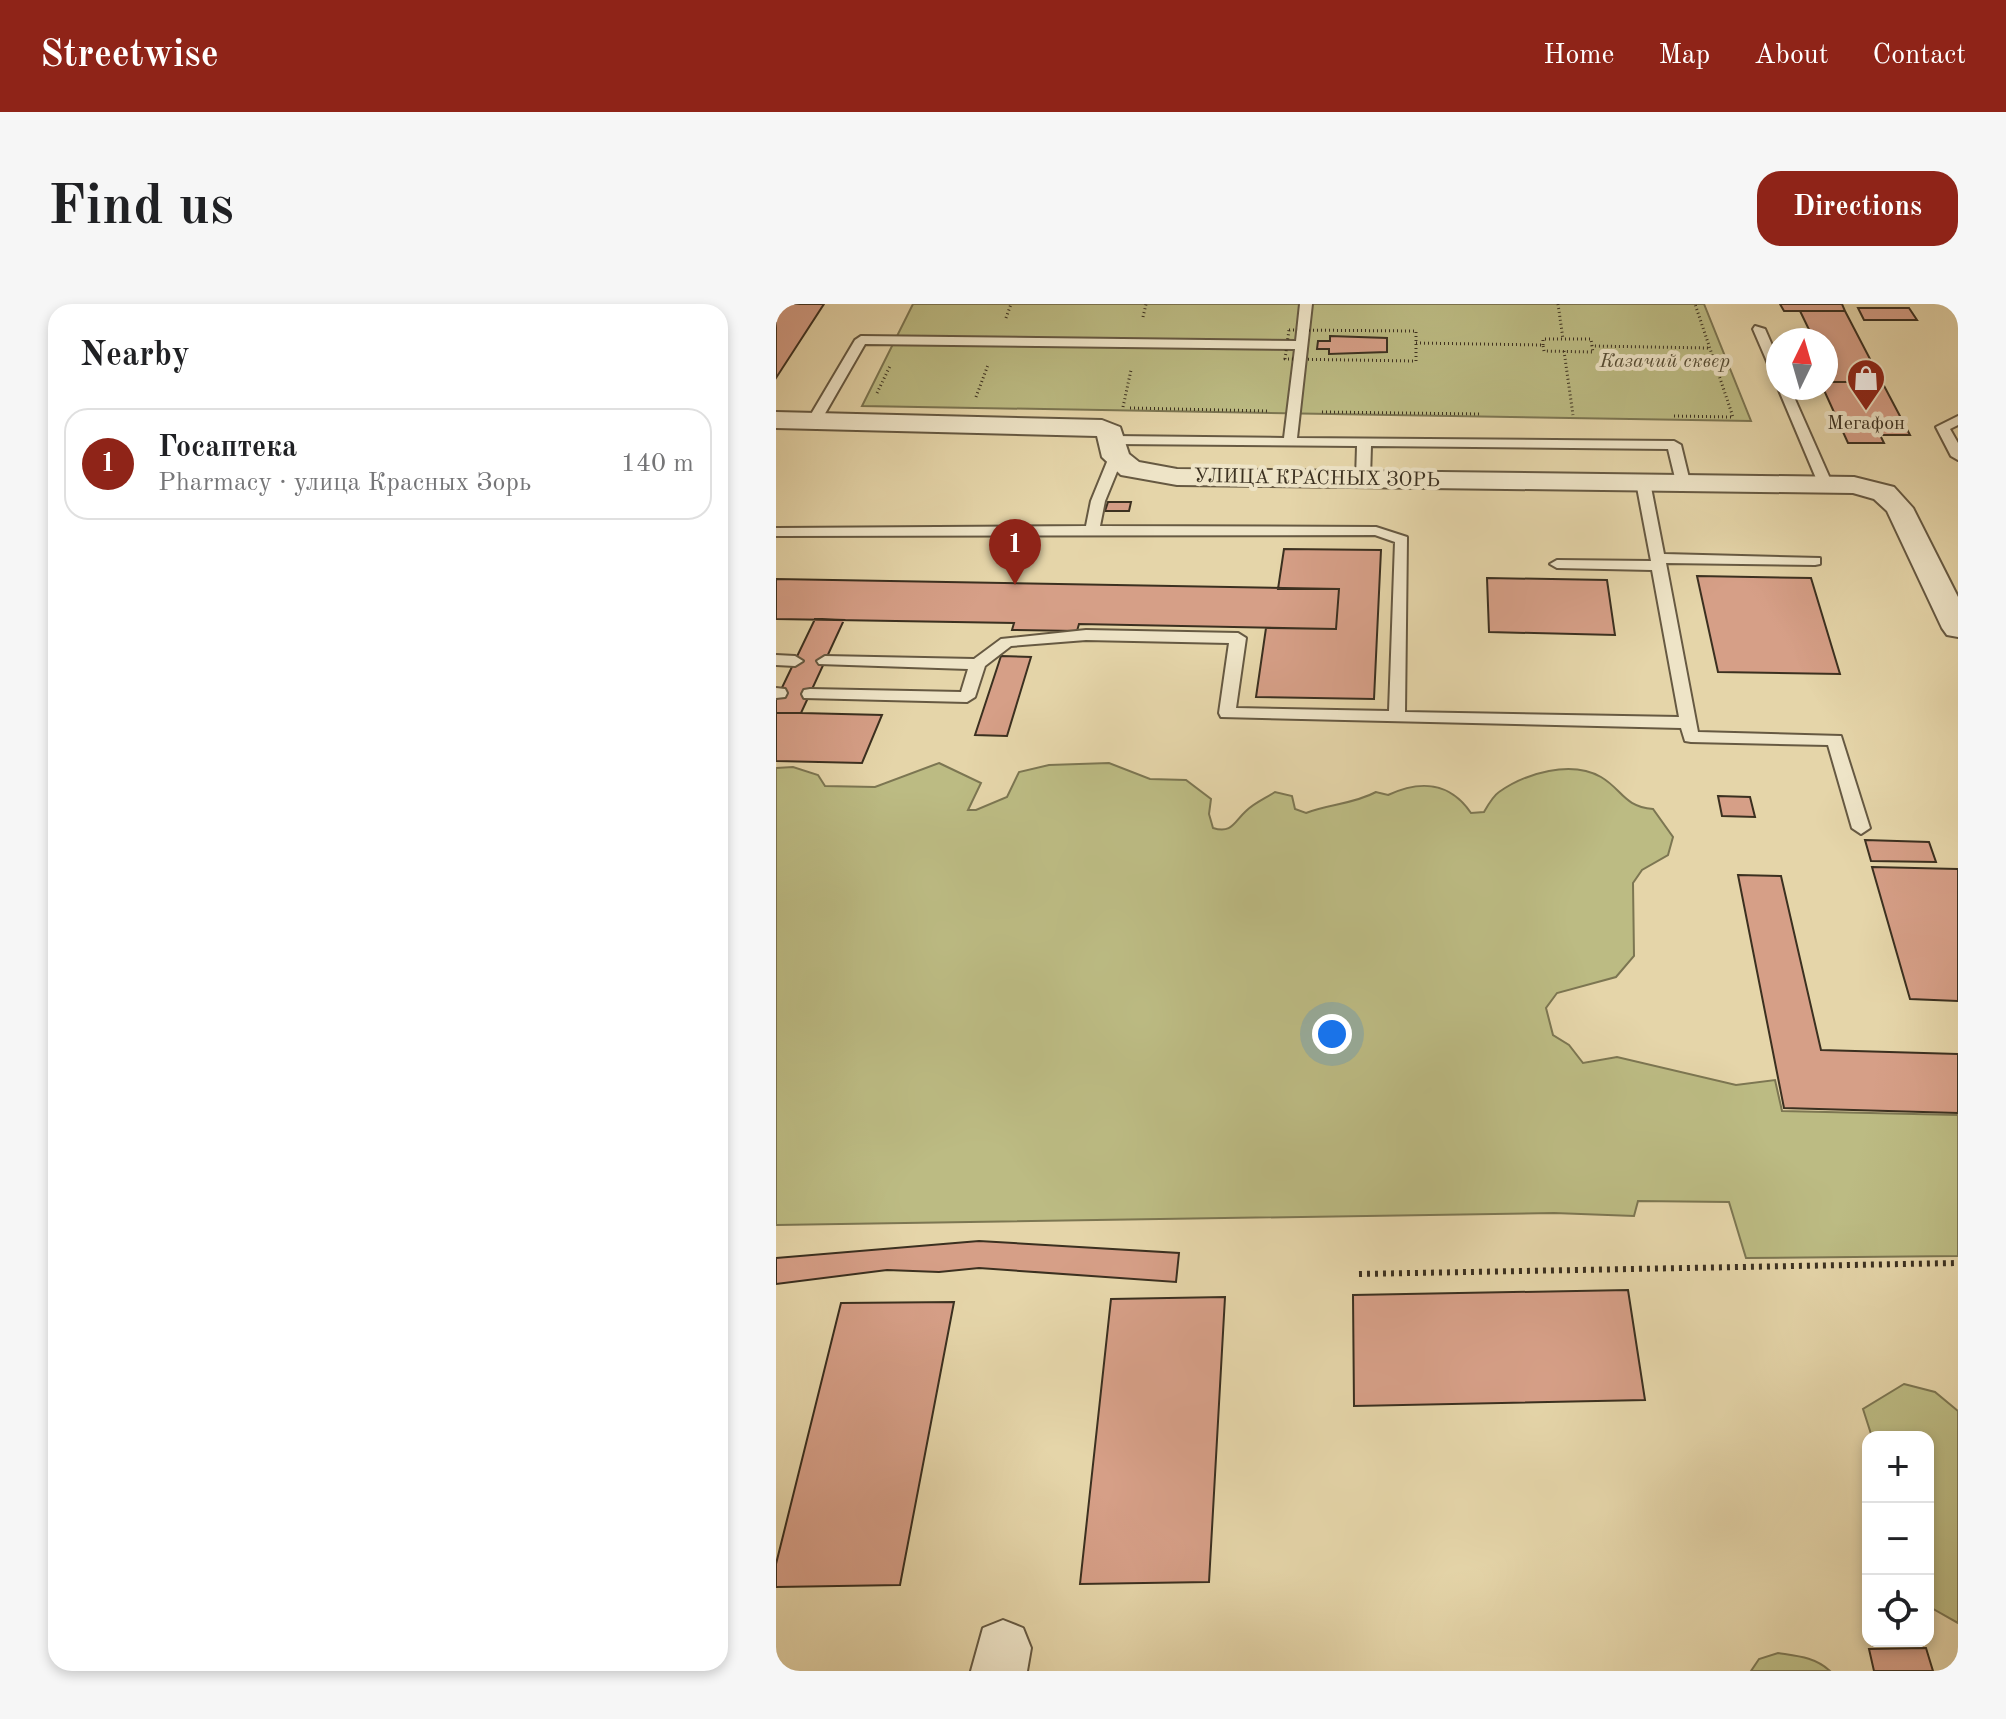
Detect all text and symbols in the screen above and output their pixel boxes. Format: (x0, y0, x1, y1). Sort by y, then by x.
text: Streetwise (40, 37, 219, 75)
text: Home (1543, 42, 1614, 70)
text: Map (1658, 42, 1710, 70)
text: About (1754, 42, 1829, 70)
text: Contact (1873, 42, 1966, 70)
button: Directions (1757, 171, 1958, 246)
text: Find us (48, 180, 234, 236)
north arrow (1766, 328, 1838, 400)
text: Nearby (80, 339, 190, 373)
park label: Казачий сквер (1599, 352, 1730, 372)
shop icon: Мегафон (1845, 357, 1887, 412)
place label: Мегафон (1827, 414, 1905, 434)
text: Госаптека (158, 433, 297, 463)
text: 1 (100, 451, 116, 477)
text: 140 m (621, 451, 694, 477)
street label: УЛИЦА КРАСНЫХ ЗОРЬ (1194, 467, 1440, 491)
text: Pharmacy · улица Красных Зорь (158, 470, 531, 496)
pin: 1 (989, 519, 1041, 585)
your location (1312, 1014, 1352, 1054)
map controls (1862, 1431, 1934, 1647)
button: + (1862, 1431, 1934, 1503)
button: − (1862, 1503, 1934, 1575)
button: locate (1862, 1575, 1934, 1647)

